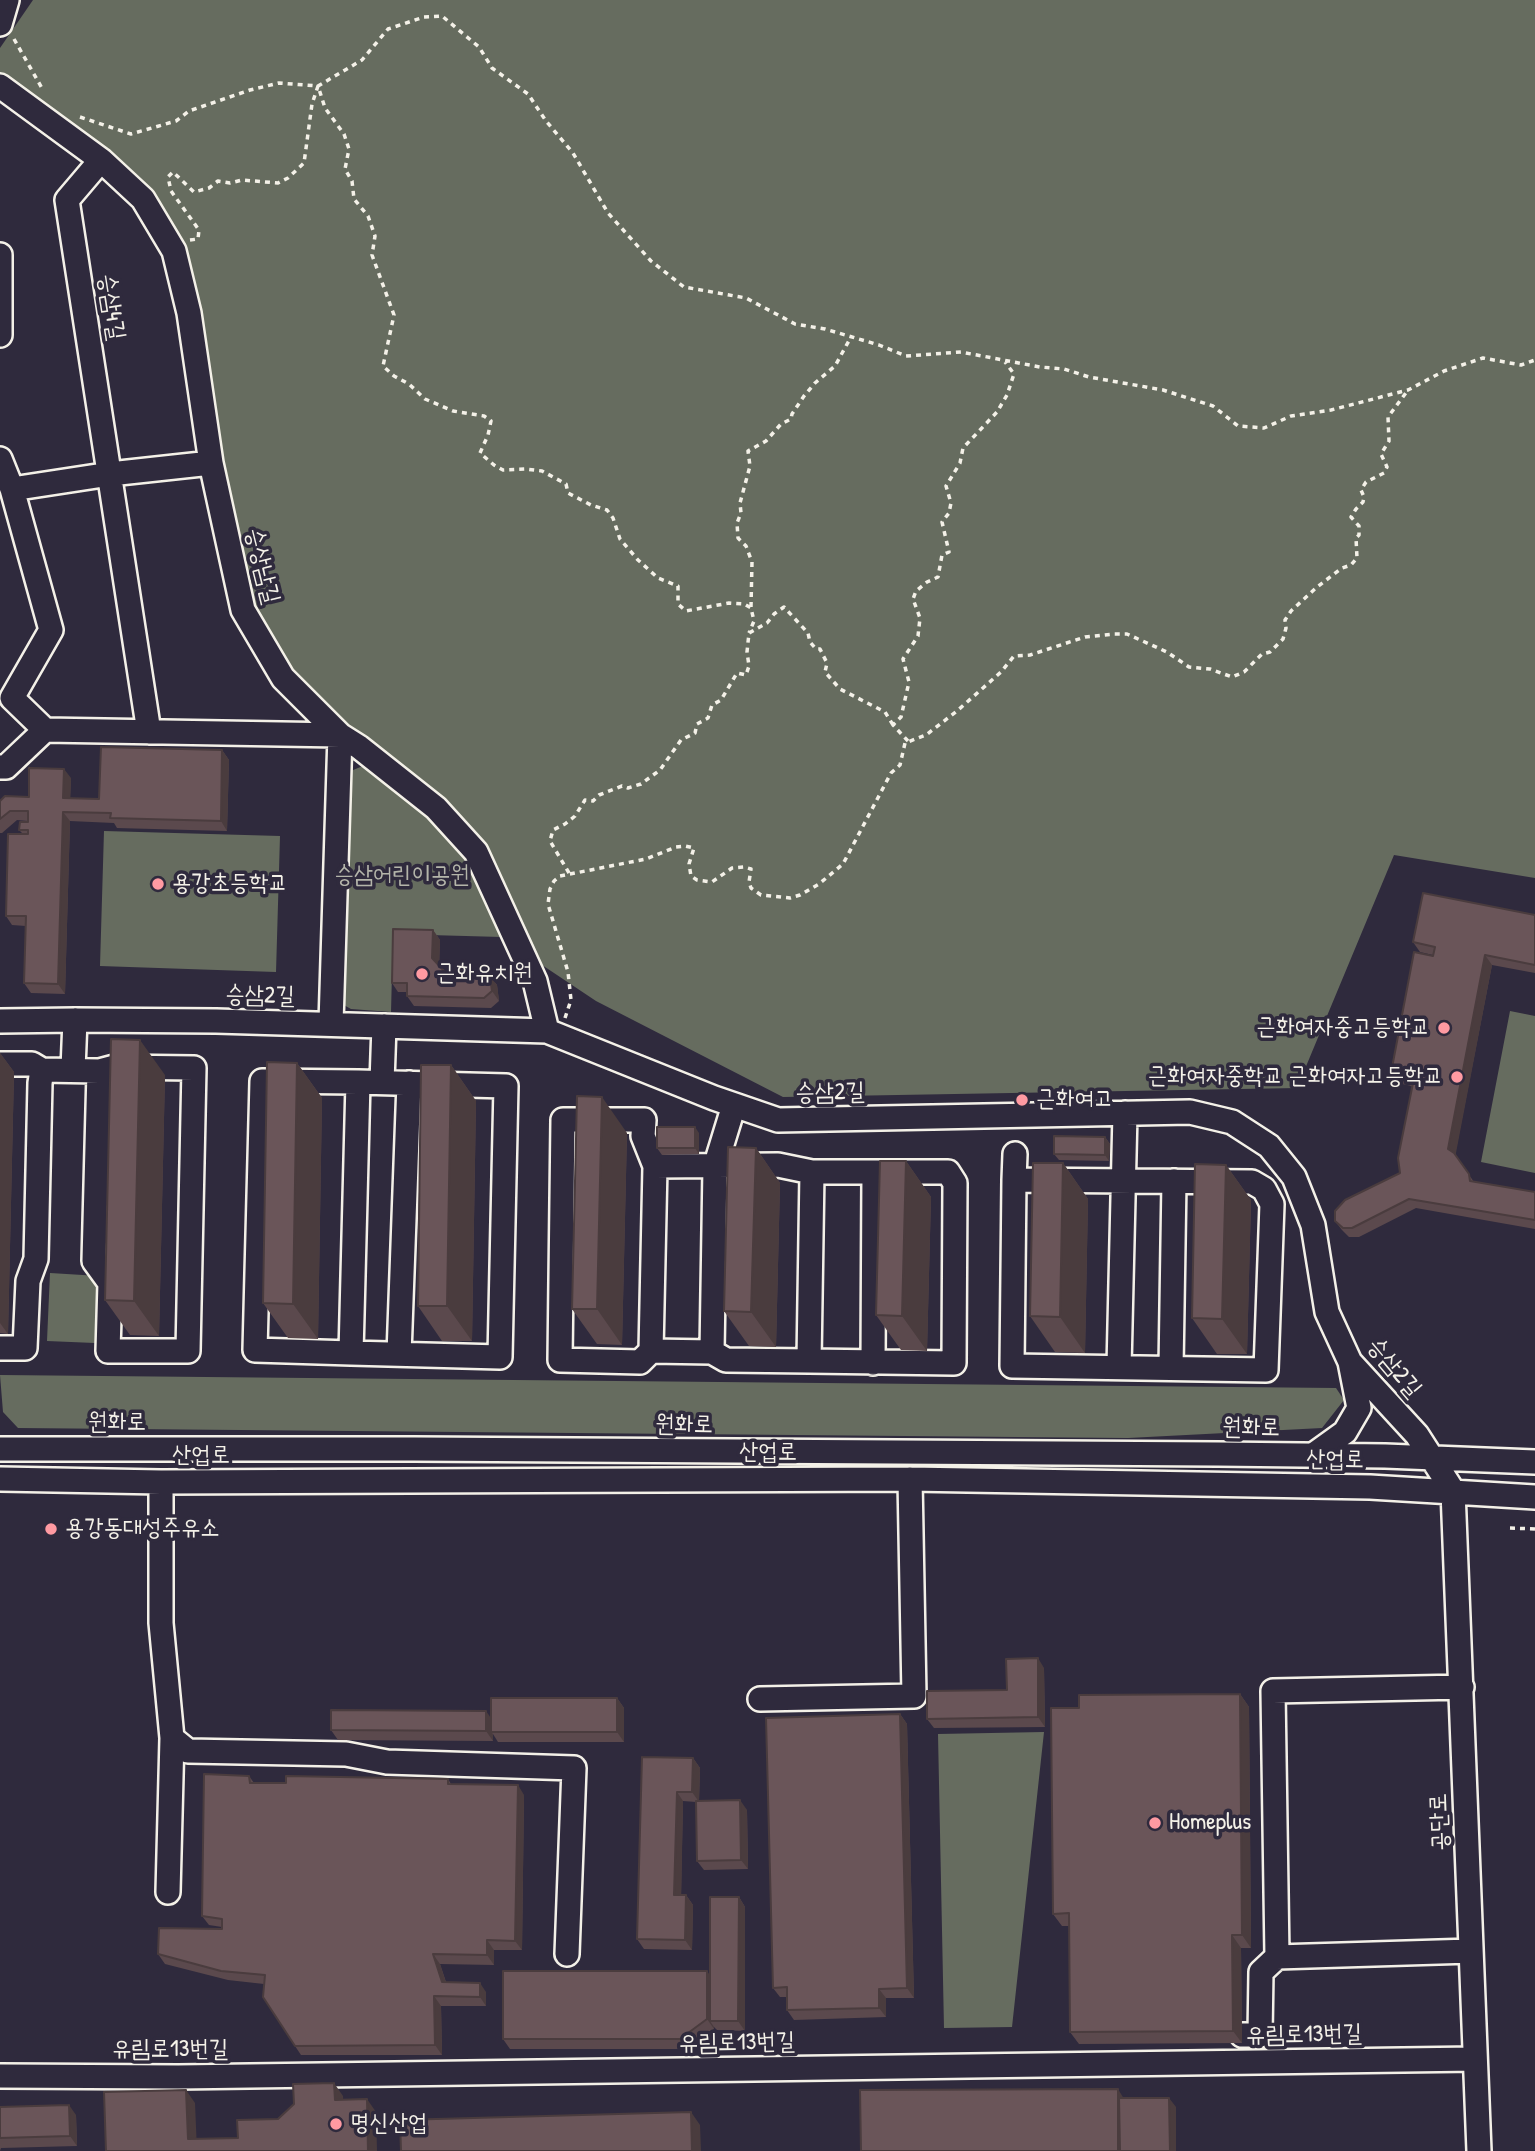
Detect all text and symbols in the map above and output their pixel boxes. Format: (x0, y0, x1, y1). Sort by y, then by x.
street label: 승삼4길 (92, 272, 130, 342)
street label: 승상남길 (239, 525, 285, 607)
park label: 승삼어린이공원 (334, 862, 470, 890)
place label: 용강초등학교 (172, 870, 288, 898)
marker: 용강초등학교 (150, 876, 166, 892)
place label: 근화유치원 (436, 960, 533, 988)
marker: 근화유치원 (414, 966, 430, 982)
street label: 승삼2길 (225, 981, 295, 1011)
place label: 근화여자중고등학교 (1256, 1014, 1430, 1042)
marker: 근화여자중고등학교 (1436, 1020, 1452, 1036)
place label: 근화여자중학교 근화여자고등학교 (1148, 1063, 1443, 1091)
marker: 근화여자중학교 근화여자고등학교 (1449, 1069, 1465, 1085)
street label: 승삼2길 (795, 1078, 865, 1108)
place label: 근화여고 (1036, 1086, 1113, 1114)
marker: 근화여고 (1014, 1092, 1030, 1108)
street label: 승삼2길 (1361, 1332, 1427, 1404)
street label: 원화로 (88, 1409, 146, 1437)
street label: 원화로 (655, 1410, 713, 1440)
street label: 원화로 (1222, 1413, 1280, 1443)
street label: 산업로 (739, 1439, 797, 1467)
street label: 산업로 (172, 1442, 230, 1470)
street label: 산업로 (1306, 1445, 1364, 1475)
place label: 용강동대성주유소 (65, 1515, 219, 1543)
marker: 용강동대성주유소 (43, 1521, 59, 1537)
street label: 공단로 (1425, 1793, 1455, 1851)
place label: Homeplus (1169, 1809, 1251, 1837)
marker: Homeplus (1147, 1815, 1163, 1831)
street label: 유림로13번길 (1246, 2020, 1362, 2050)
street label: 유림로13번길 (679, 2028, 795, 2058)
street label: 유림로13번길 (112, 2036, 228, 2064)
place label: 명신산업 (350, 2110, 427, 2138)
marker: 명신산업 (328, 2116, 344, 2132)

